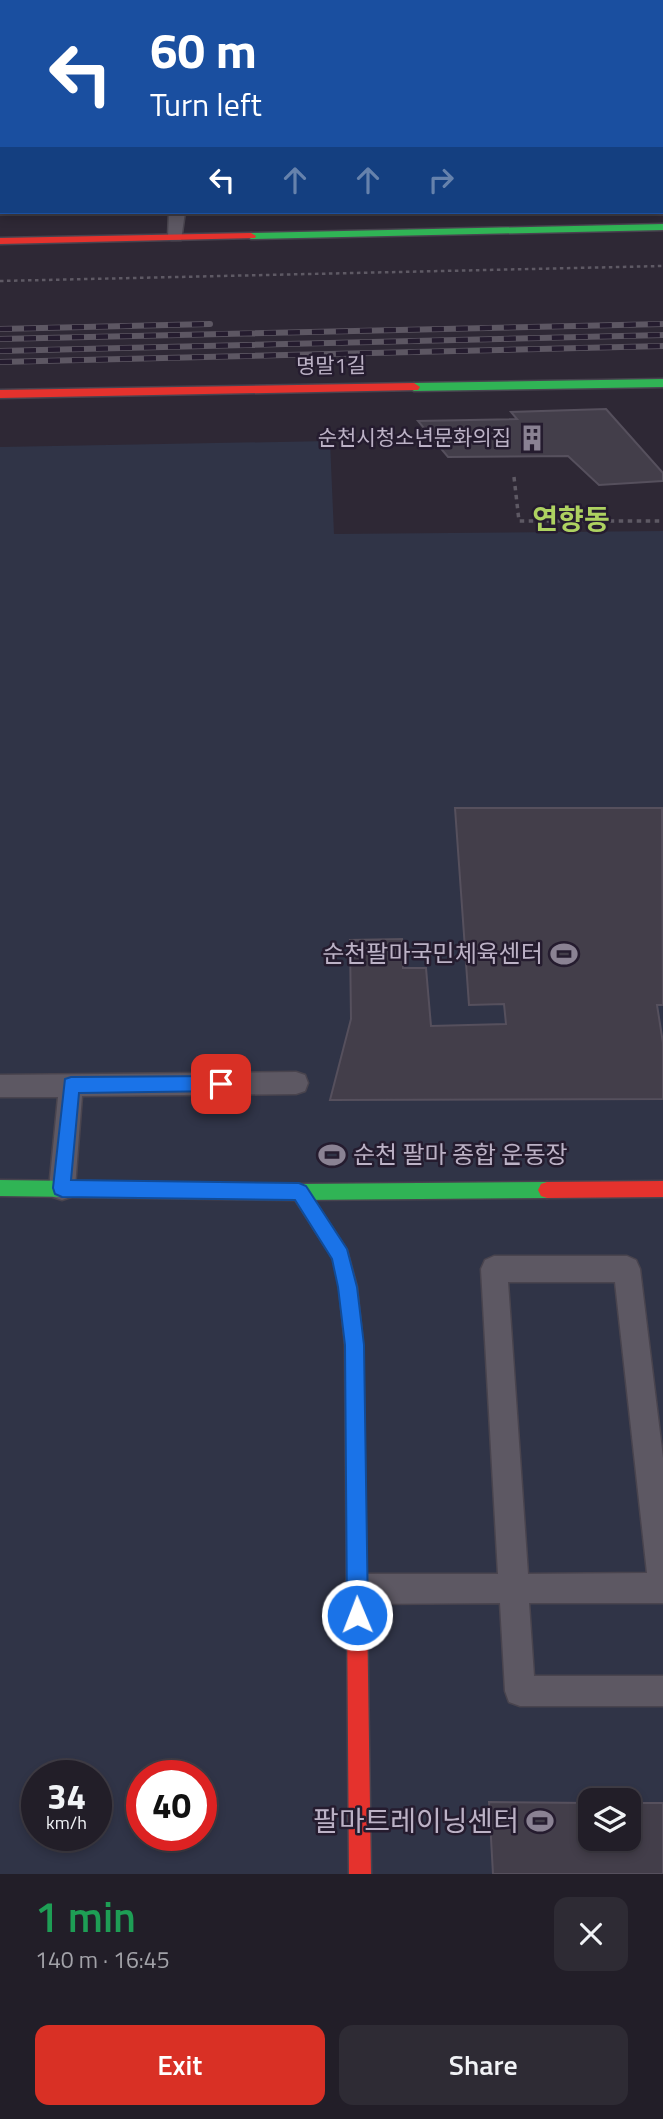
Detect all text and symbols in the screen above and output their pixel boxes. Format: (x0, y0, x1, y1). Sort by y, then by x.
text: 60 m (150, 12, 257, 87)
icon: left (35, 28, 126, 119)
text: Turn left (150, 80, 262, 128)
icon: left (203, 161, 241, 199)
icon: ahead (276, 161, 314, 199)
icon: ahead (349, 161, 387, 199)
icon: right (422, 161, 460, 199)
street label: 명말1길 (296, 348, 366, 382)
place label: 순천시청소년문화의집 (318, 421, 511, 453)
building icon: 순천시청소년문화의집 (517, 423, 547, 453)
district label: 연향동 (532, 497, 610, 540)
place label: 순천팔마국민체육센터 (322, 935, 543, 971)
sports icon: 순천팔마국민체육센터 (549, 939, 579, 969)
pin (191, 1054, 251, 1114)
icon: arrive (202, 1065, 240, 1103)
place label: 순천 팔마 종합 운동장 (353, 1136, 568, 1172)
sports icon: 순천 팔마 종합 운동장 (317, 1140, 347, 1170)
position arrow (320, 1578, 394, 1652)
speed limit sign: 40 (126, 1760, 217, 1851)
text: 34 (47, 1769, 86, 1823)
map controls (578, 1788, 641, 1851)
button: layers (578, 1788, 641, 1851)
place label: 팔마트레이닝센터 (313, 1799, 519, 1842)
sports icon: 팔마트레이닝센터 (525, 1806, 555, 1836)
text: km/h (46, 1809, 87, 1836)
text: 1 min (35, 1884, 136, 1948)
button: close (554, 1897, 628, 1971)
text: 140 m · 16:45 (35, 1942, 170, 1977)
button: Exit (35, 2025, 325, 2105)
button: Share (339, 2025, 628, 2105)

